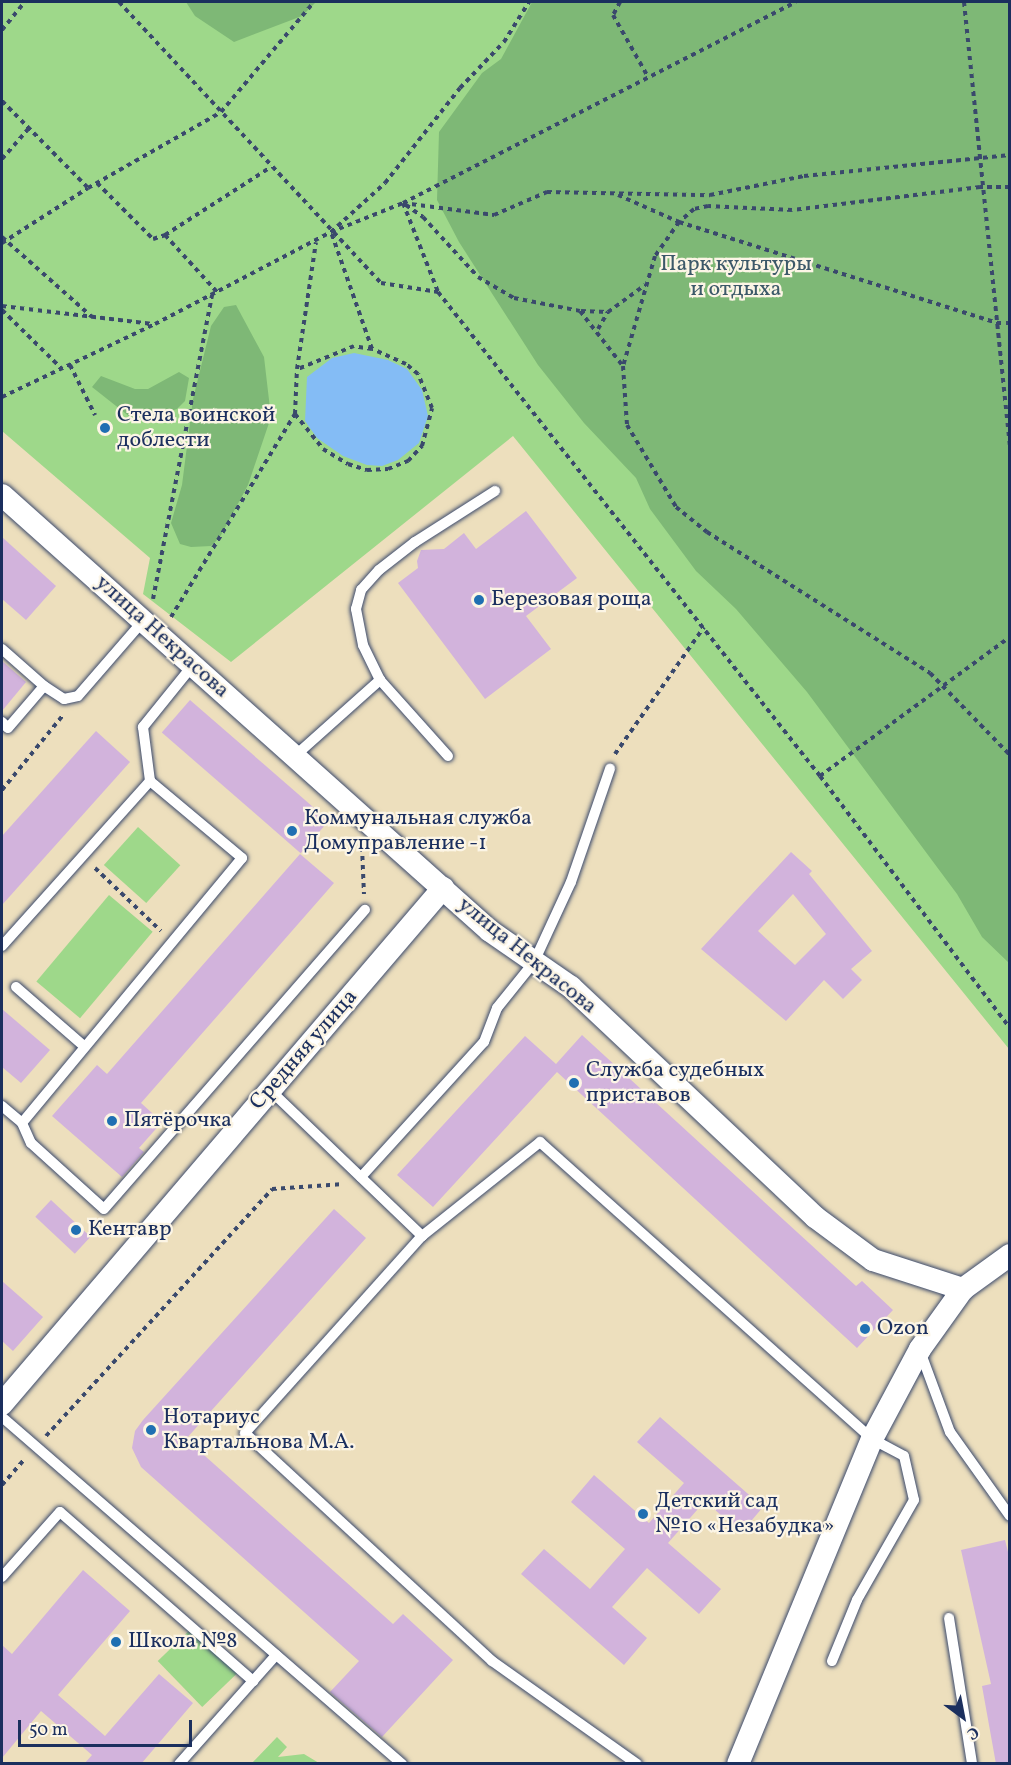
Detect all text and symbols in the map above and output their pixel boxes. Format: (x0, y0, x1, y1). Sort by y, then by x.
park label: Парк культуры и отдыха (660, 251, 812, 302)
place label: Стела воинской доблести (117, 402, 275, 454)
marker: Стела воинской доблести (98, 421, 112, 435)
street label: улица Некрасова (89, 570, 235, 704)
place label: Березовая роща (491, 587, 652, 613)
marker: Березовая роща (472, 593, 486, 607)
place label: Коммунальная служба Домуправление -1 (304, 805, 532, 856)
marker: Коммунальная служба Домуправление -1 (285, 824, 299, 838)
street label: улица Некрасова (452, 892, 602, 1020)
street label: Средняя улица (244, 984, 364, 1116)
place label: Служба судебных приставов (586, 1057, 765, 1108)
marker: Служба судебных приставов (567, 1076, 581, 1090)
place label: Пятёрочка (124, 1108, 232, 1134)
marker: Пятёрочка (105, 1114, 119, 1128)
place label: Кентавр (88, 1217, 171, 1243)
marker: Кентавр (69, 1223, 83, 1237)
place label: Ozon (877, 1316, 929, 1342)
marker: Ozon (858, 1322, 872, 1336)
place label: Нотариус Квартальнова М.А. (163, 1404, 354, 1456)
marker: Нотариус Квартальнова М.А. (144, 1423, 158, 1437)
place label: Детский сад №10 «Незабудка» (655, 1488, 835, 1540)
marker: Детский сад №10 «Незабудка» (636, 1507, 650, 1521)
place label: Школа №8 (128, 1629, 238, 1655)
marker: Школа №8 (109, 1635, 123, 1649)
north arrow (933, 1687, 993, 1747)
scale bar (21, 1708, 195, 1746)
text: 50 m (29, 1718, 68, 1743)
text: С (962, 1720, 983, 1744)

